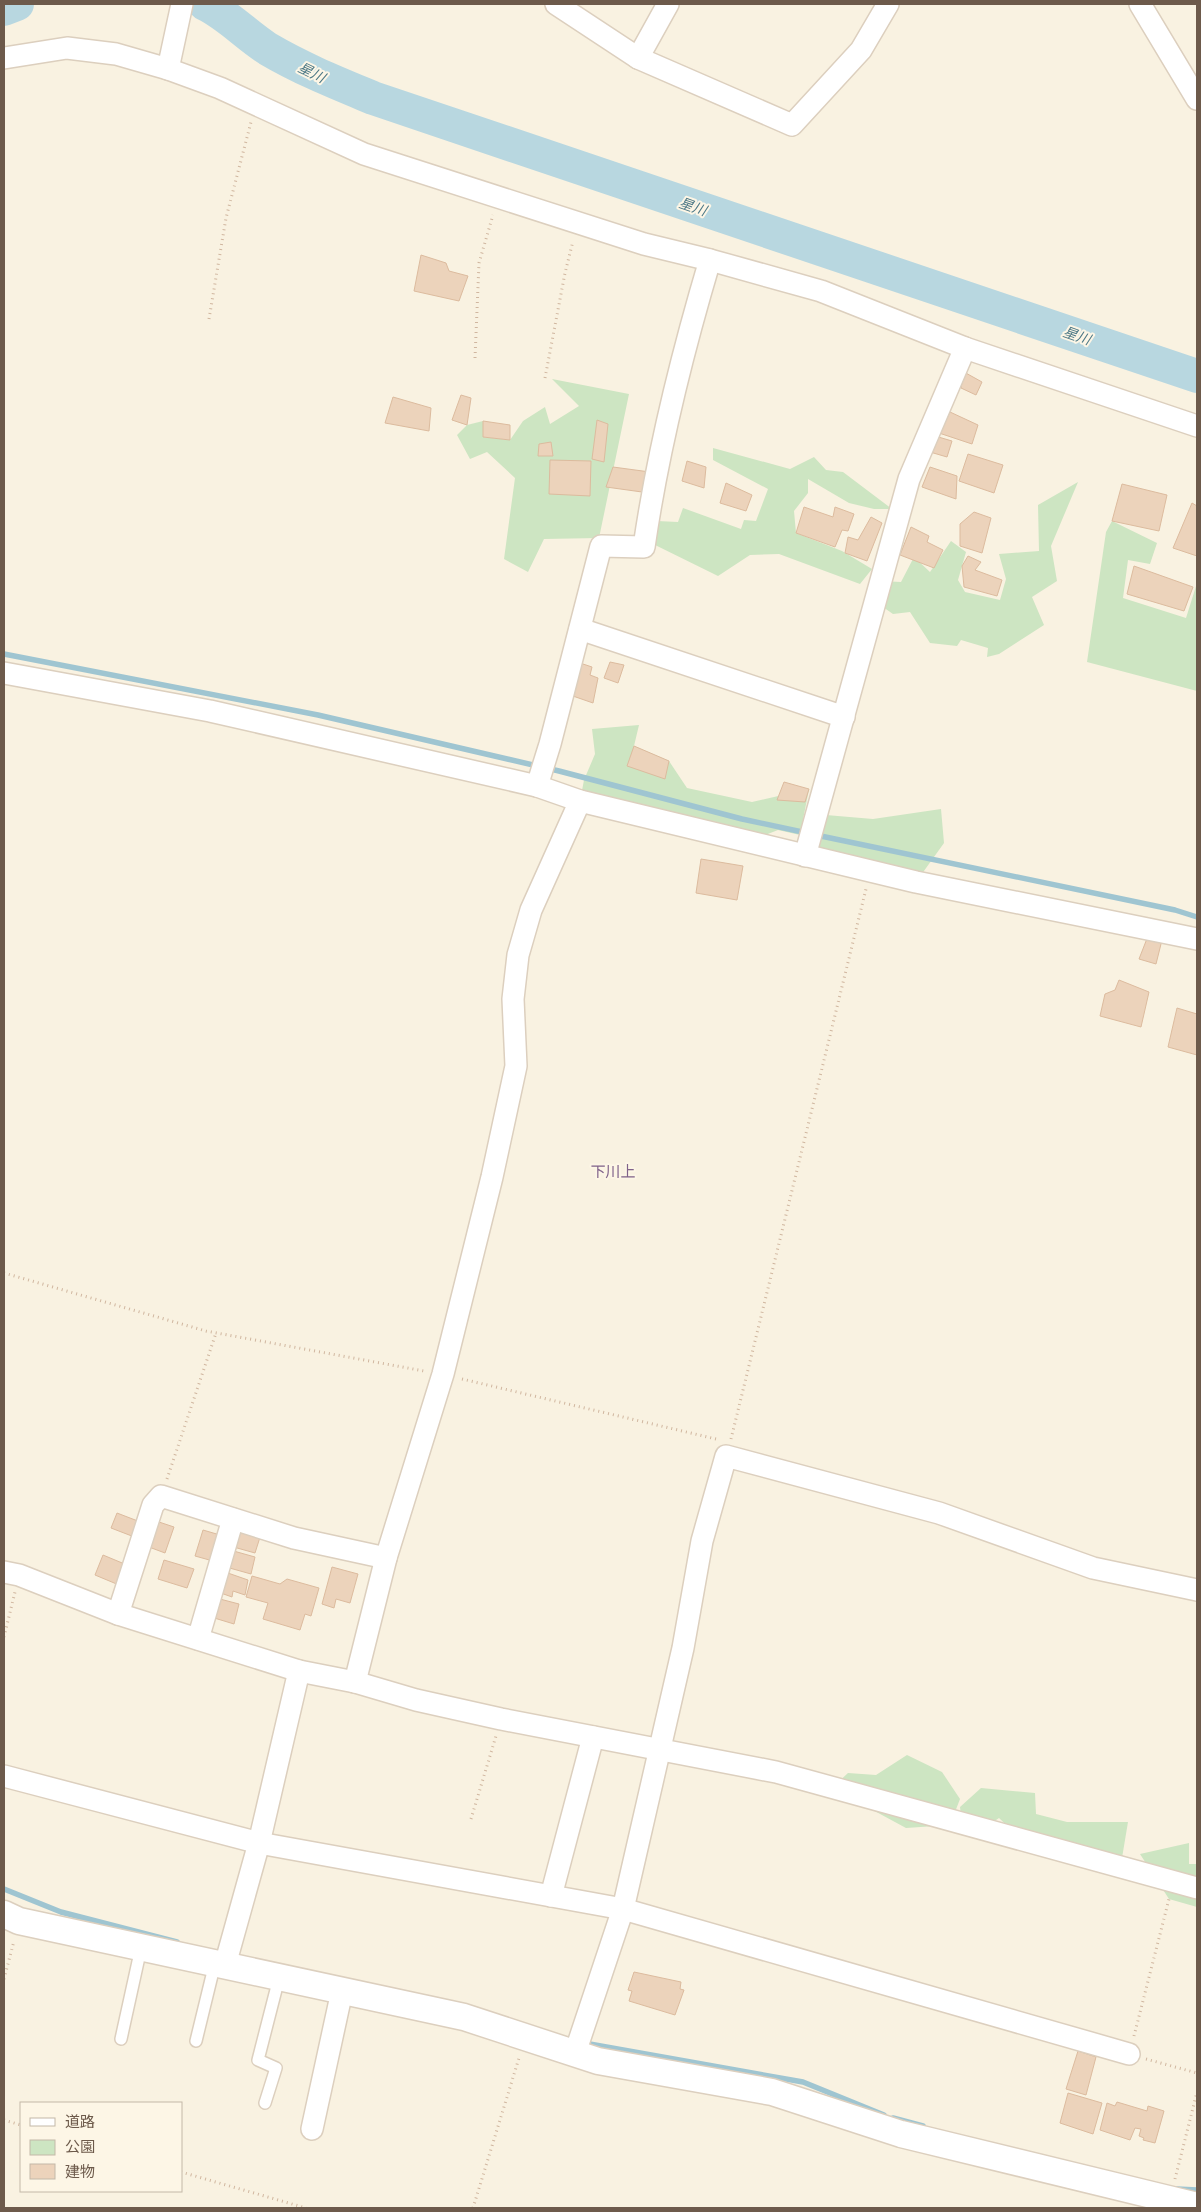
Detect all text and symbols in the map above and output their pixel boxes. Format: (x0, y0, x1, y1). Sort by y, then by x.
water label: 星川 (296, 58, 330, 87)
water label: 星川 (677, 193, 711, 219)
water label: 星川 (1061, 322, 1095, 348)
district label: 下川上 (590, 1162, 636, 1180)
legend (20, 2102, 182, 2192)
text: 道路 (65, 2112, 95, 2130)
text: 公園 (65, 2137, 95, 2155)
text: 建物 (65, 2162, 95, 2180)

